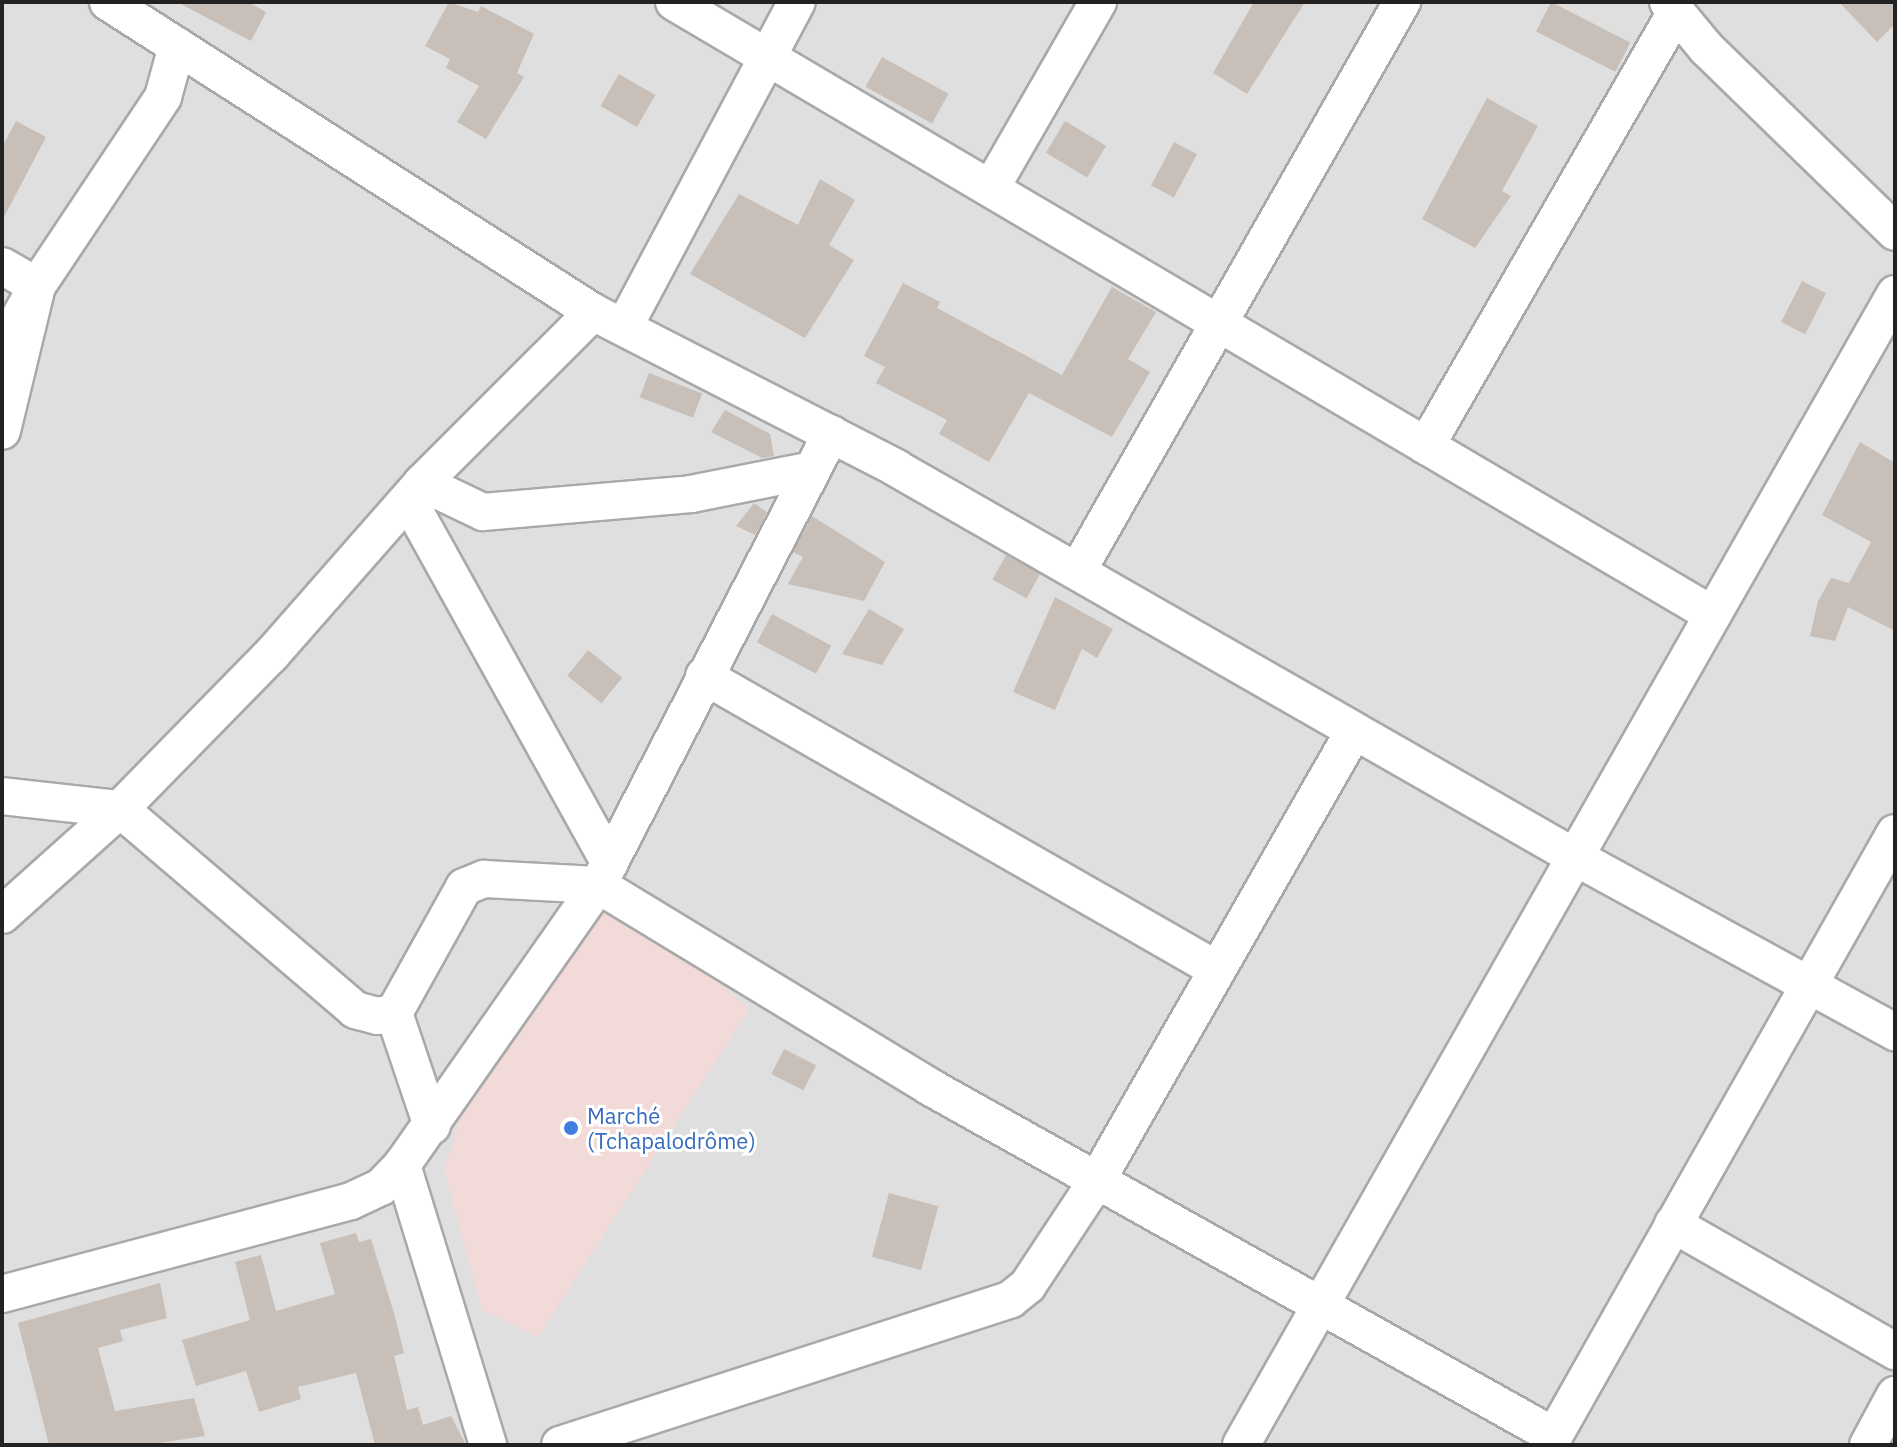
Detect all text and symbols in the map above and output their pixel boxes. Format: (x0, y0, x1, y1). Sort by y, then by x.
place label: Marché (Tchapalodrôme) (587, 1102, 756, 1154)
marker: Marché (Tchapalodrôme) (562, 1119, 580, 1137)

